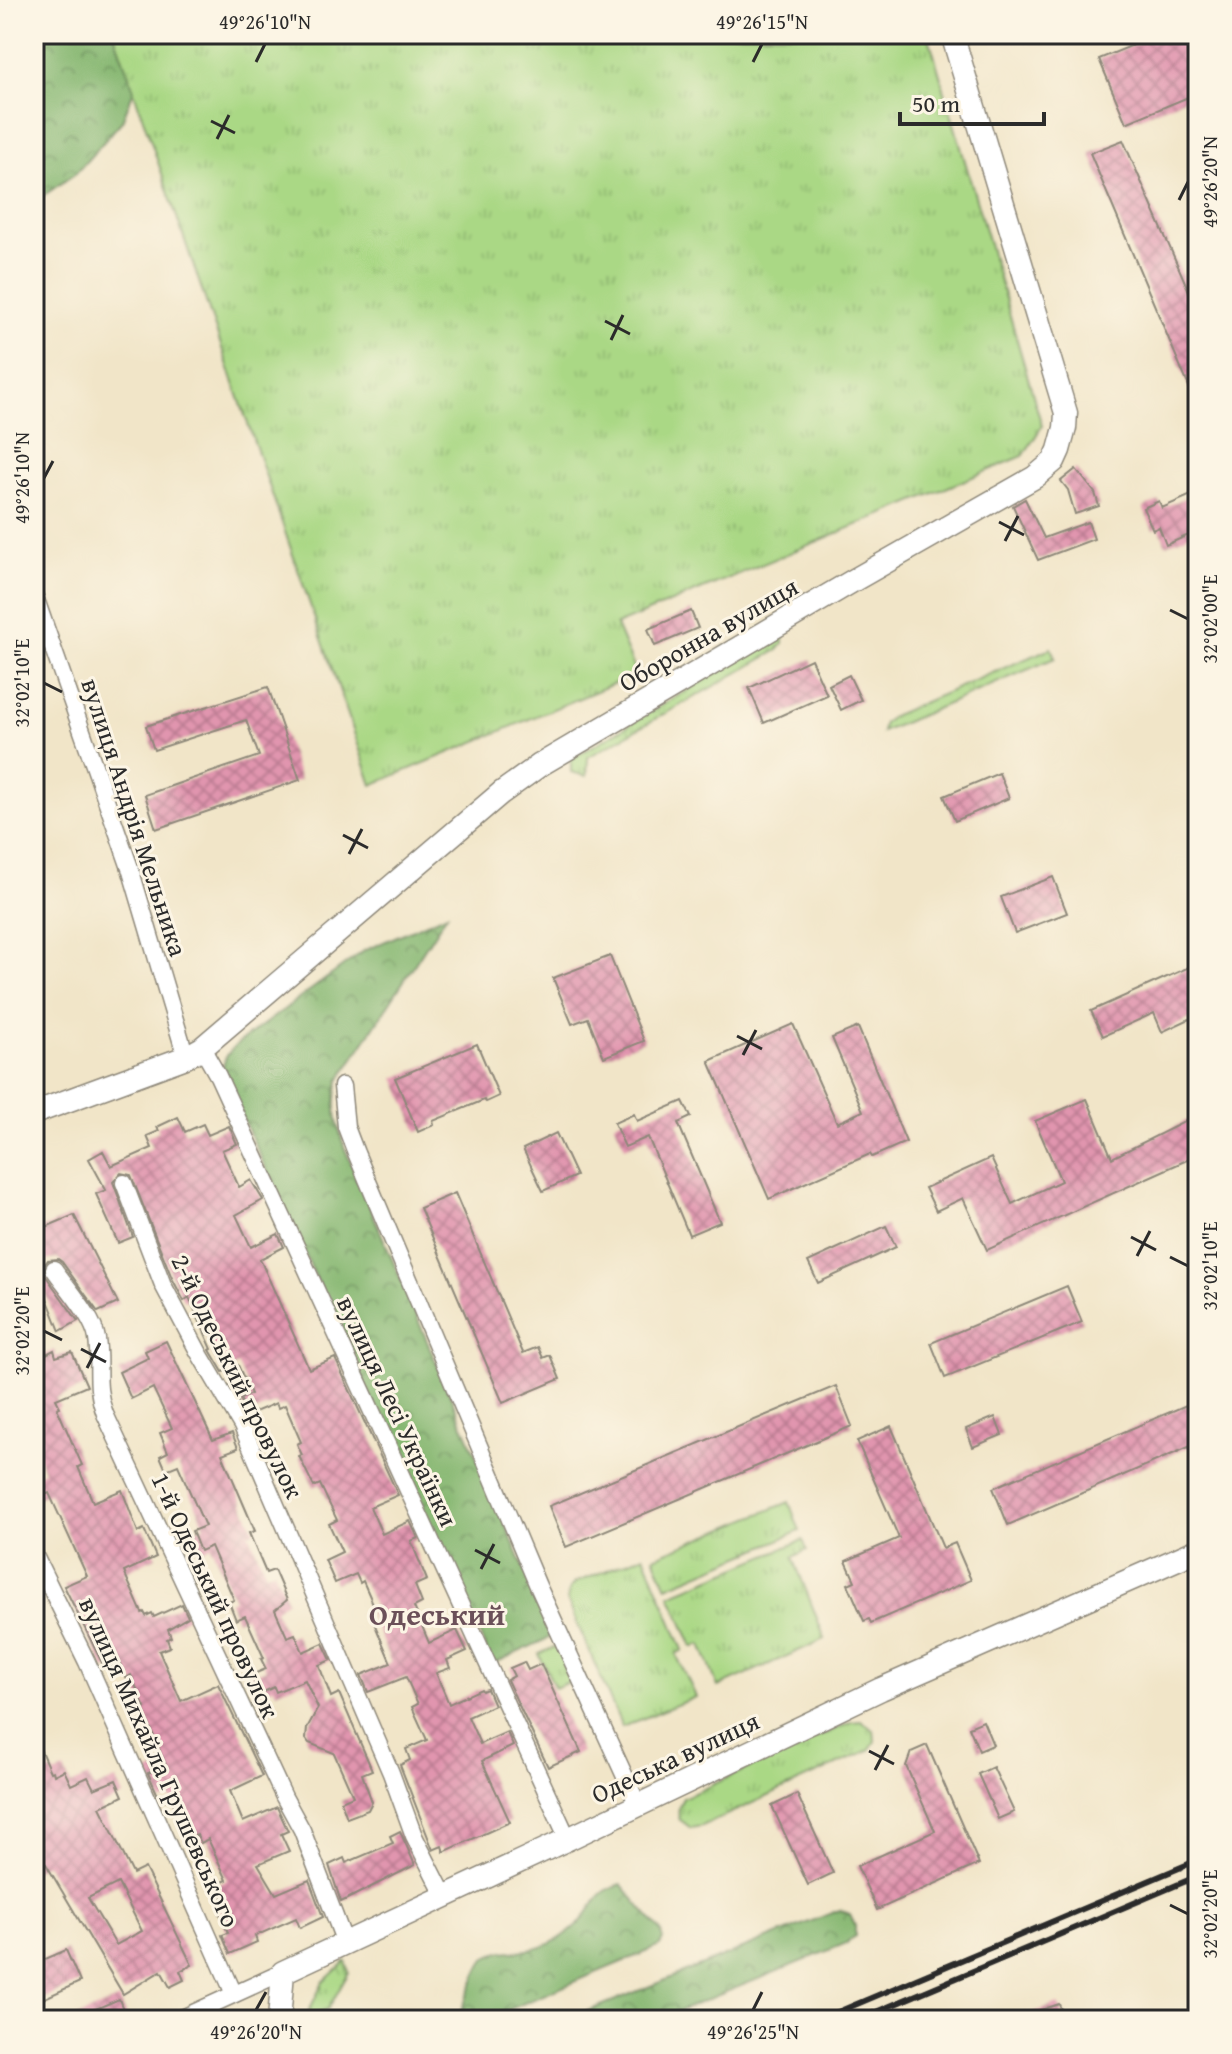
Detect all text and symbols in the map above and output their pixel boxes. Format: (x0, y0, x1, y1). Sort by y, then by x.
text: 49°26'10"N (219, 7, 311, 36)
text: 49°26'15"N (716, 7, 808, 36)
scale bar (900, 76, 1044, 126)
text: 50 m (912, 86, 960, 121)
text: 49°26'20"N (1195, 136, 1224, 228)
text: 49°26'10"N (7, 432, 36, 524)
street label: Оборонна вулиця (611, 567, 805, 701)
text: 32°02'00"E (1195, 575, 1224, 663)
text: 32°02'10"E (7, 639, 36, 727)
street label: вулиця Андрія Мельника (72, 673, 199, 962)
text: 32°02'10"E (1195, 1222, 1224, 1310)
street label: 2-й Одеський провулок (162, 1247, 314, 1505)
text: 32°02'20"E (7, 1287, 36, 1375)
street label: вулиця Лесі Українки (327, 1289, 469, 1533)
street label: 1-й Одеський провулок (142, 1465, 290, 1725)
street label: вулиця Михайла Грушевського (69, 1590, 251, 1934)
district label: Одеський (369, 1592, 505, 1636)
street label: Одеська вулиця (585, 1701, 765, 1813)
text: 32°02'20"E (1195, 1870, 1224, 1958)
text: 49°26'20"N (210, 2017, 302, 2046)
text: 49°26'25"N (707, 2017, 799, 2046)

